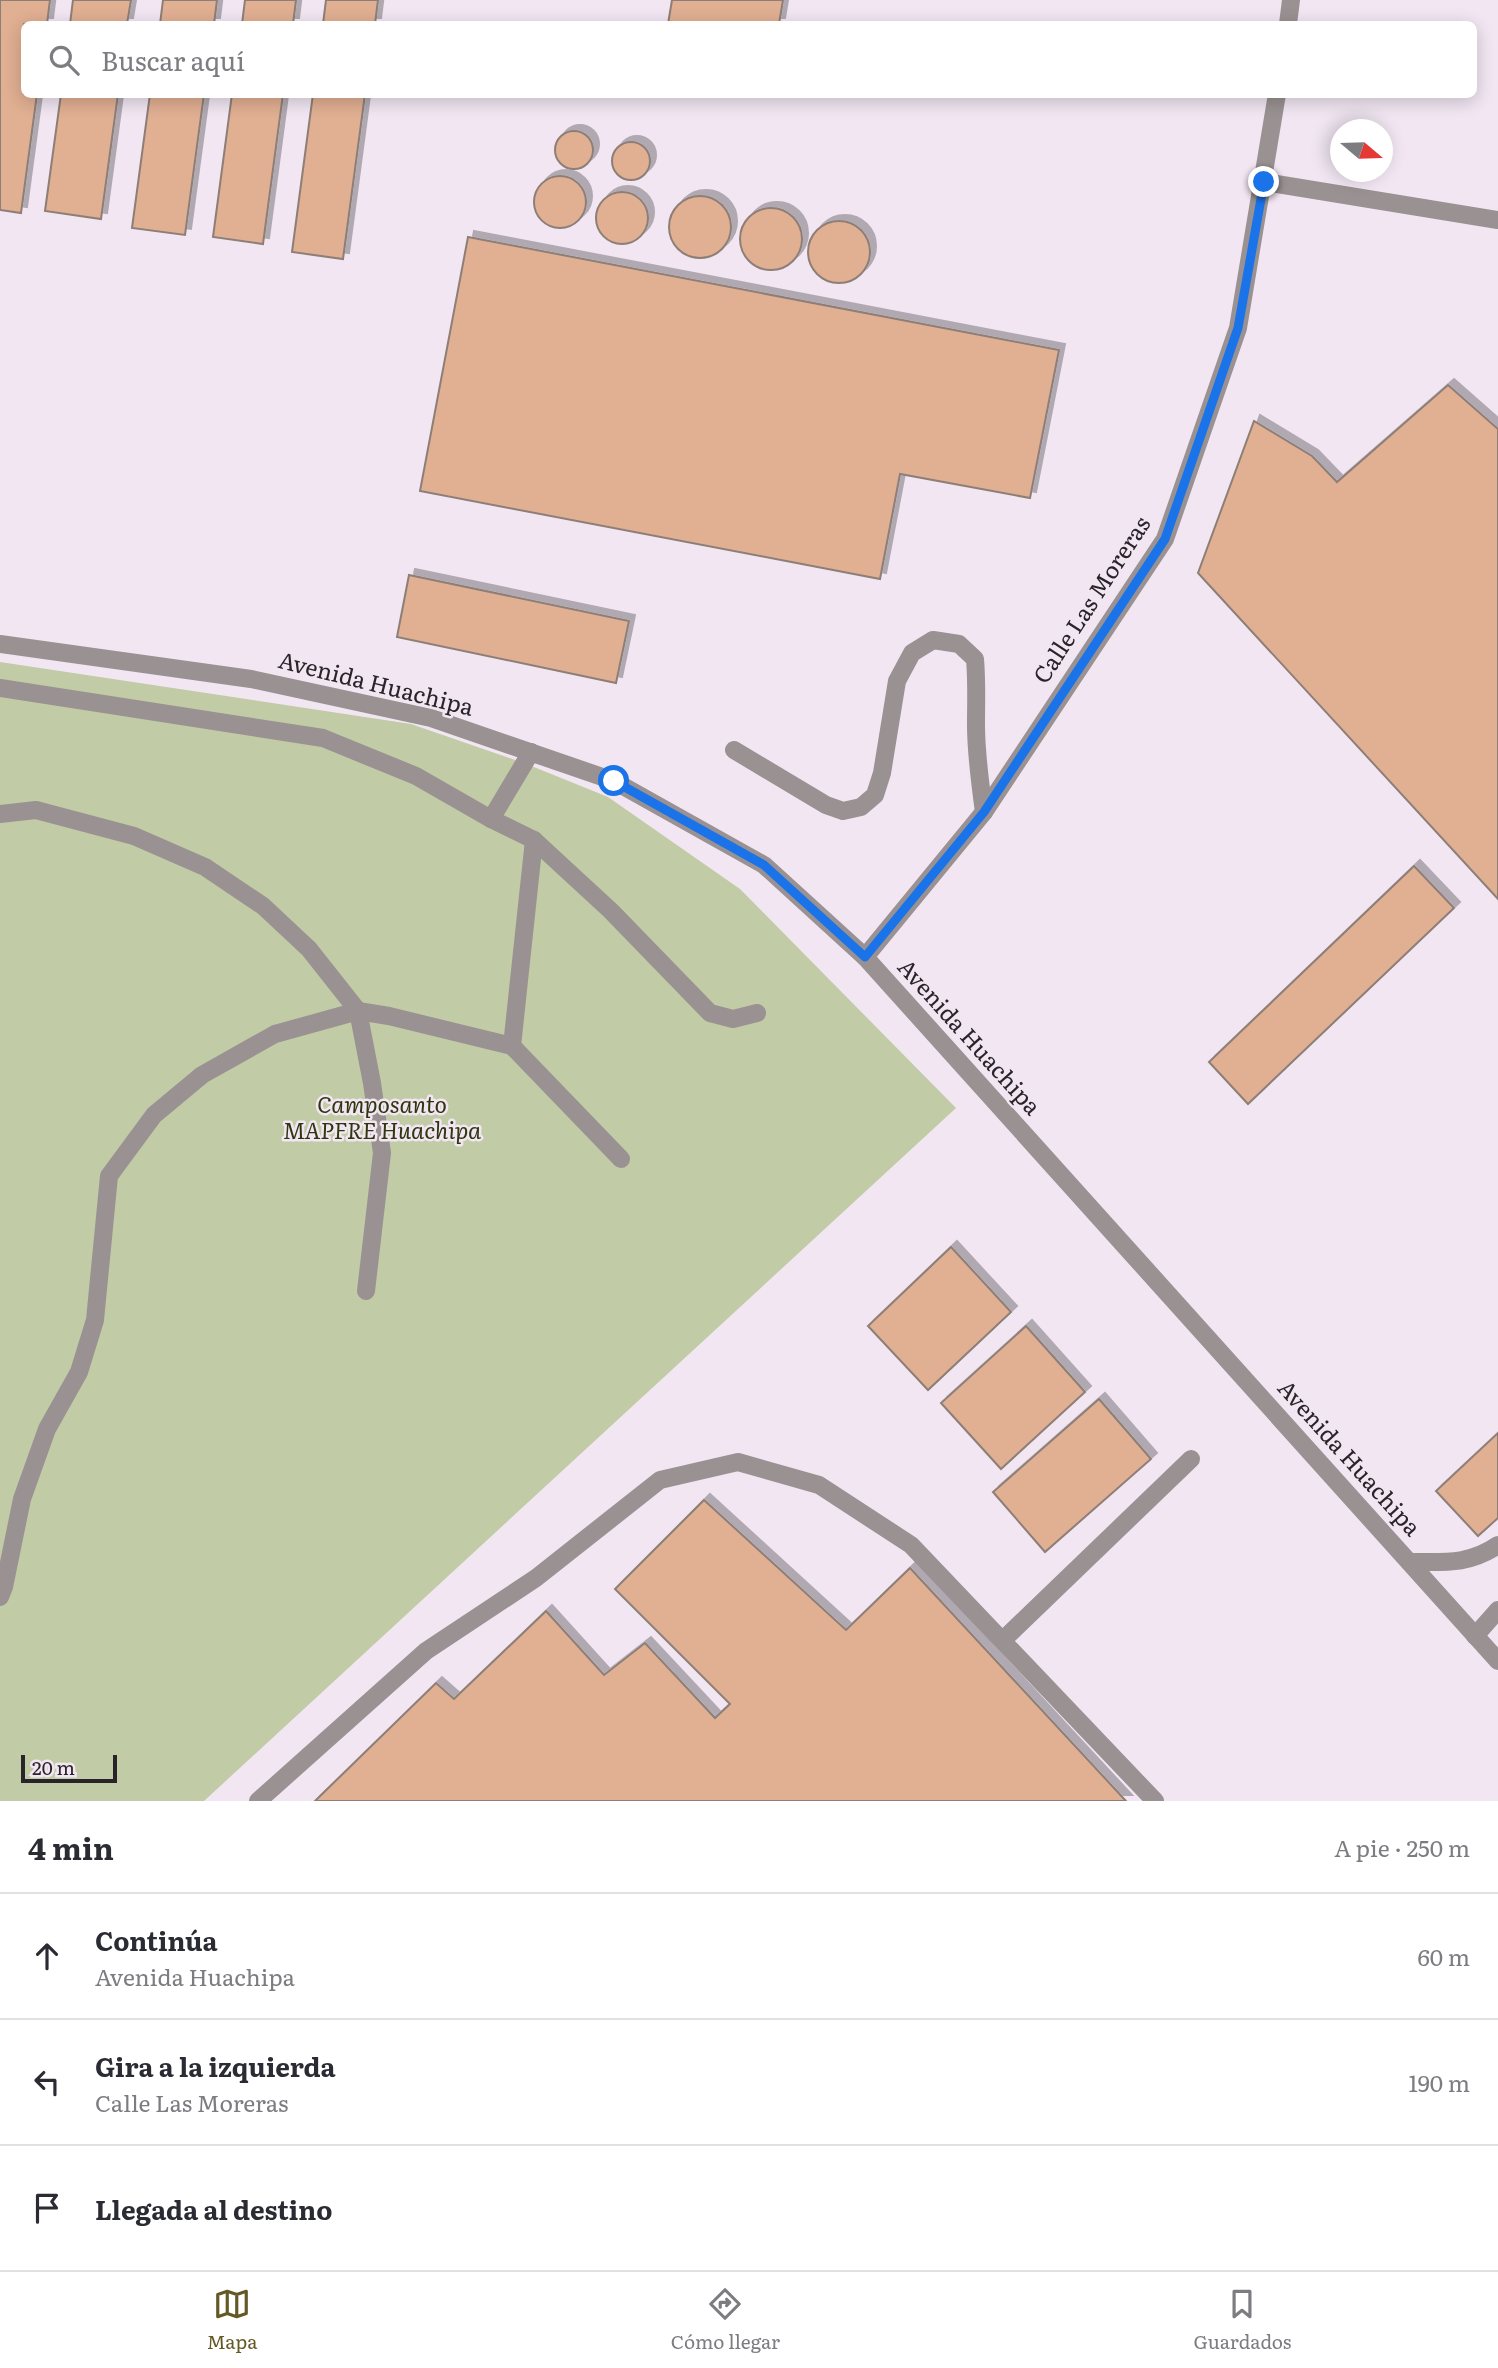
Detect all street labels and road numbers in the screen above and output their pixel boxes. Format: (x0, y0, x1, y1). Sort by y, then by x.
street label: Calle Las Moreras (1023, 509, 1157, 689)
street label: Avenida Huachipa (275, 641, 478, 723)
street label: Avenida Huachipa (891, 950, 1050, 1122)
street label: Avenida Huachipa (1271, 1371, 1430, 1543)

